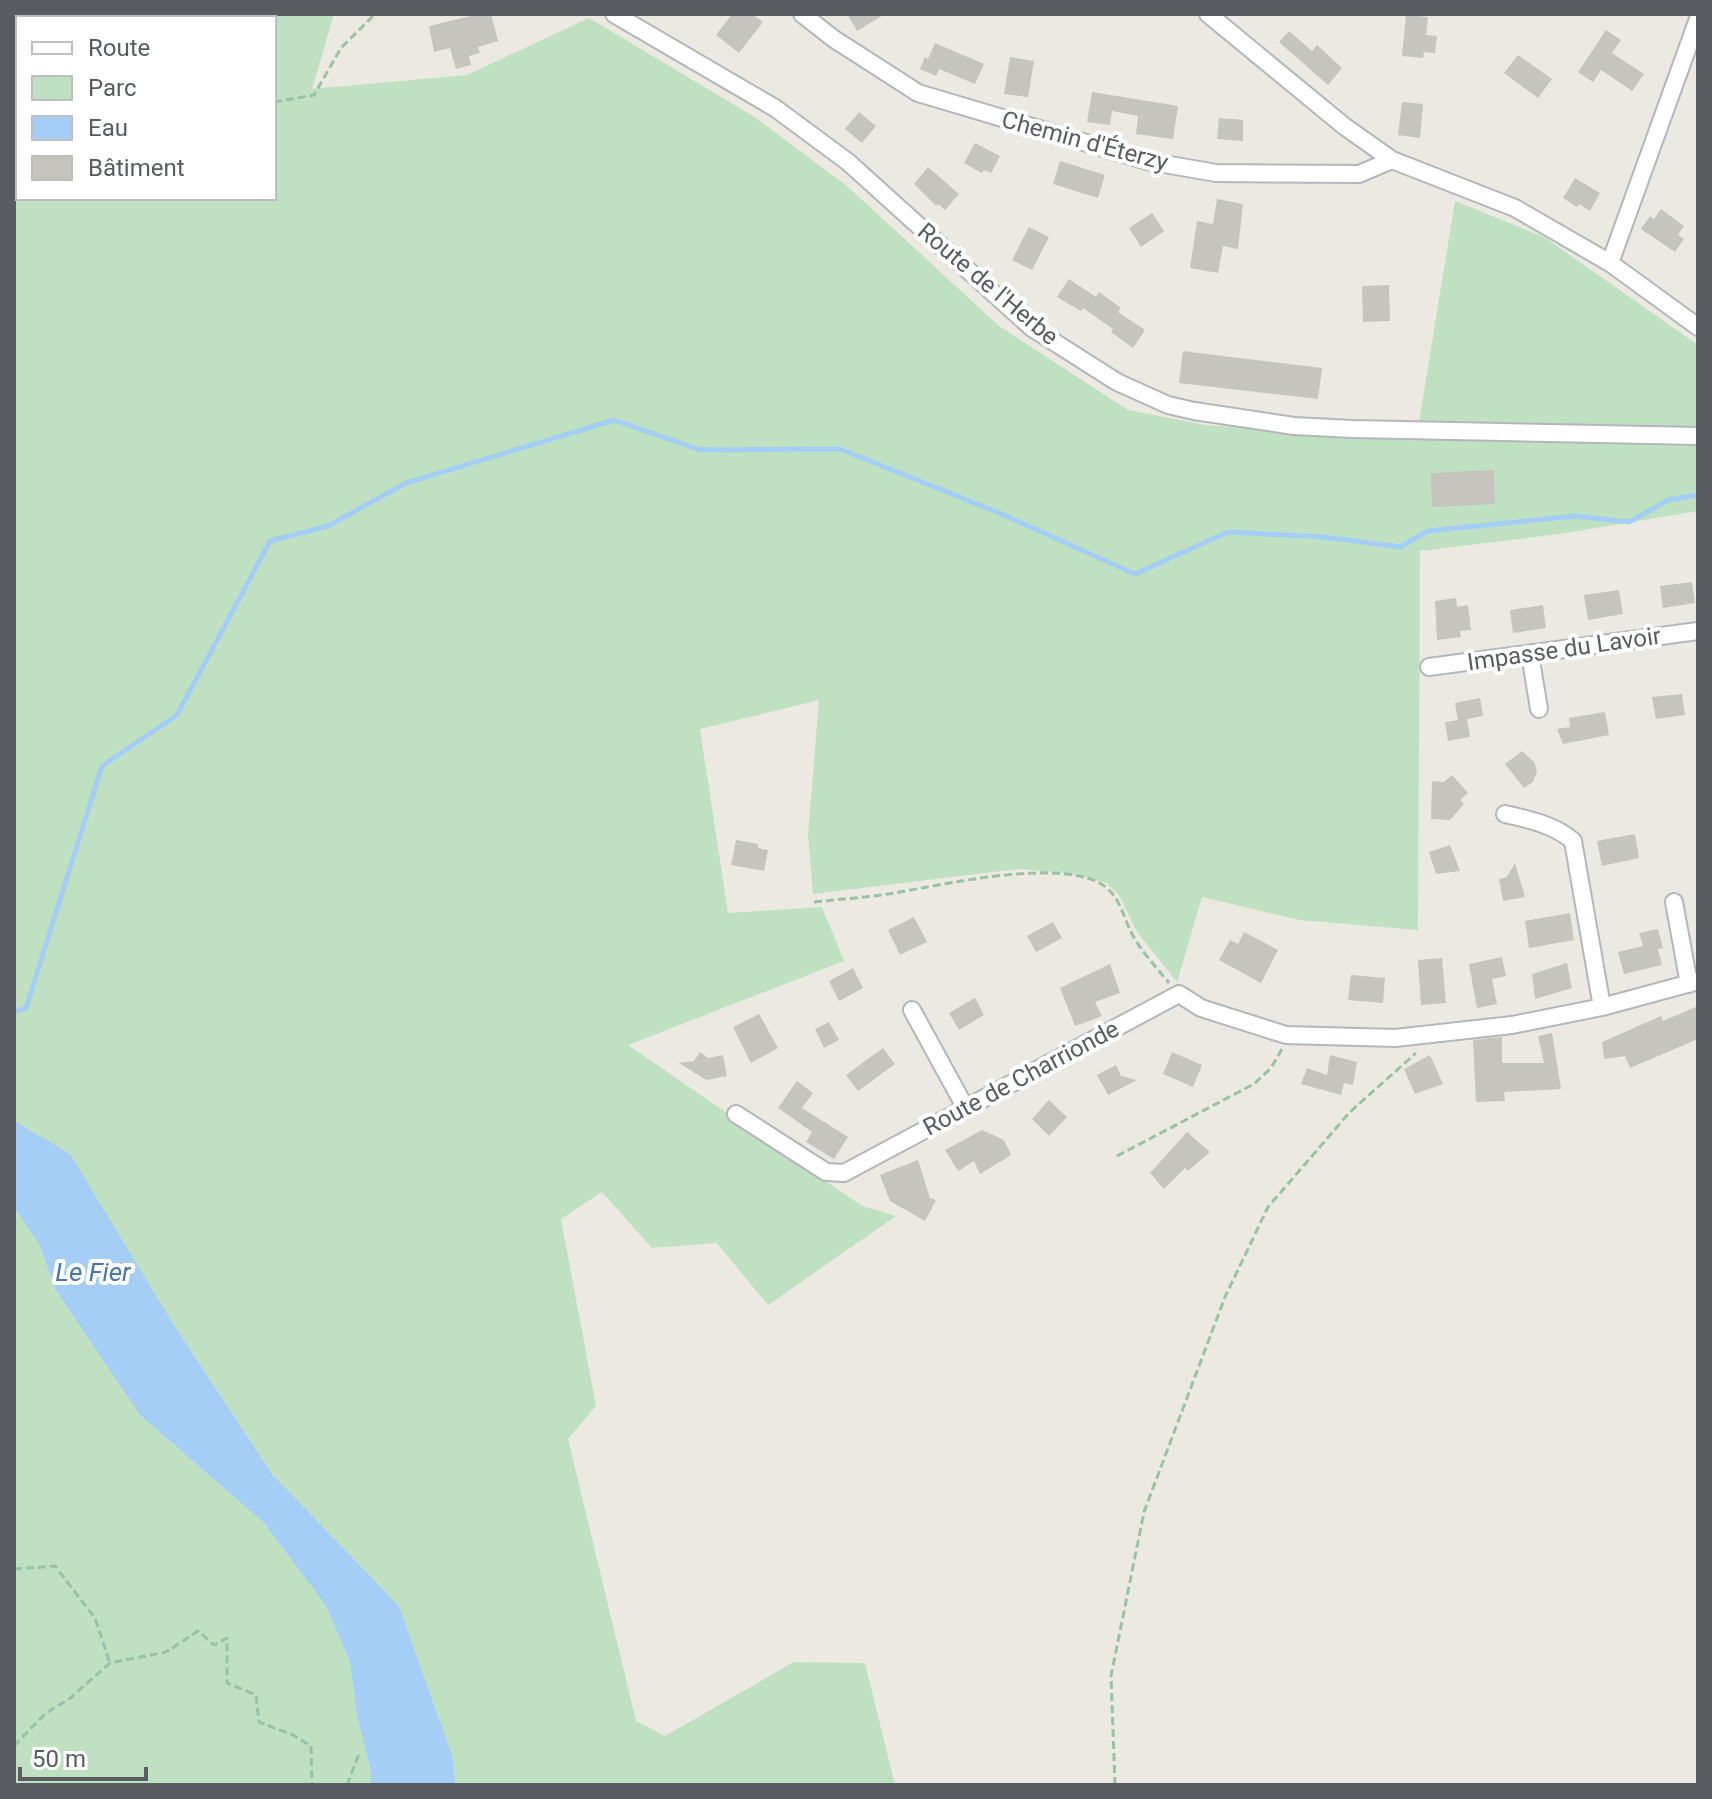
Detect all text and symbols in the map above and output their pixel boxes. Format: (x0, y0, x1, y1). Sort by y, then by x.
legend (16, 16, 276, 200)
text: Route (88, 34, 150, 62)
text: Parc (88, 74, 137, 102)
street label: Chemin d'Éterzy (999, 105, 1172, 177)
text: Eau (88, 114, 128, 142)
text: Bâtiment (88, 154, 185, 182)
street label: Route de l'Herbe (912, 217, 1064, 351)
street label: Impasse du Lavoir (1465, 622, 1663, 676)
street label: Route de Charrionde (918, 1015, 1124, 1141)
water label: Le Fier (55, 1257, 132, 1287)
scale bar (20, 1731, 146, 1781)
text: 50 m (32, 1745, 86, 1773)

